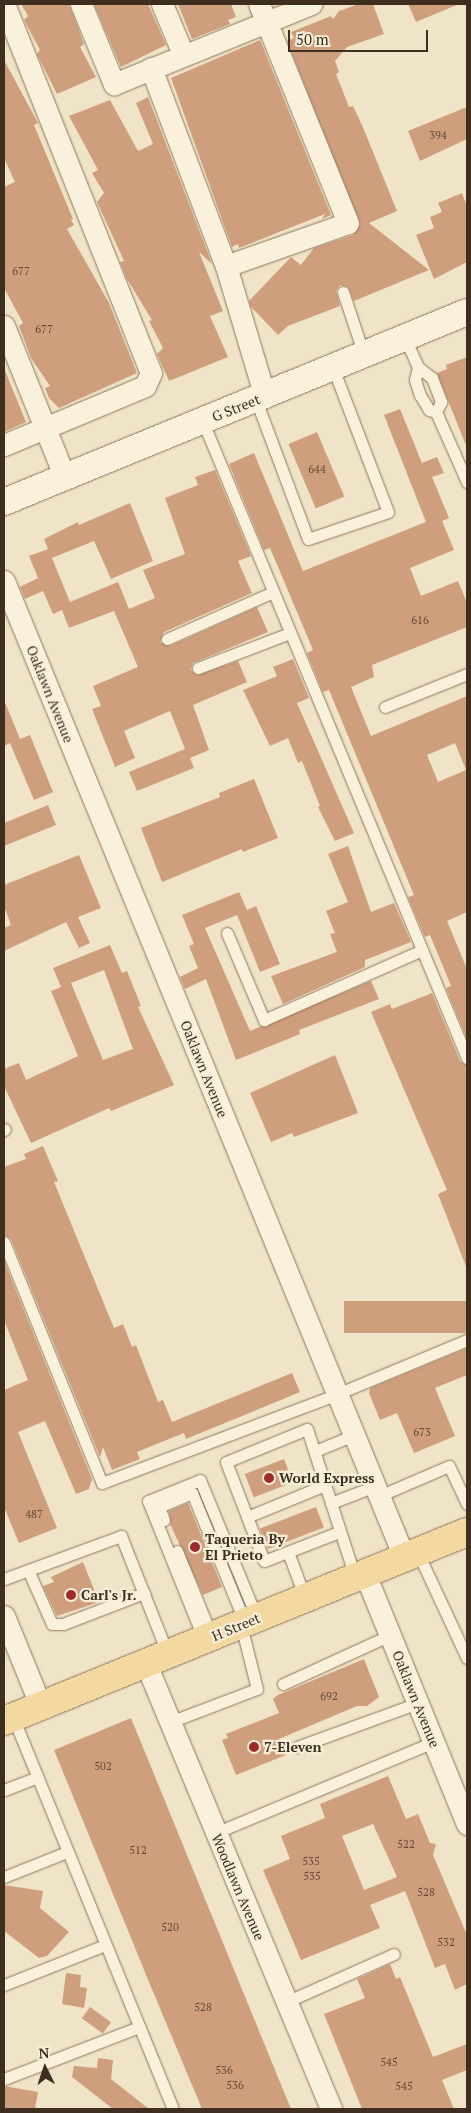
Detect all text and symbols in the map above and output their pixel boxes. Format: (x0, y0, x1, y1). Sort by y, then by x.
scale bar (291, 20, 431, 52)
text: 50 m (296, 29, 329, 49)
house number: 394 (429, 128, 447, 142)
house number: 677 (12, 264, 30, 278)
house number: 677 (35, 322, 53, 336)
street label: G Street (209, 391, 263, 425)
house number: 644 (308, 462, 326, 476)
house number: 616 (411, 613, 429, 627)
street label: Oaklawn Avenue (23, 643, 77, 745)
street label: Oaklawn Avenue (177, 1018, 231, 1120)
house number: 673 (413, 1425, 431, 1439)
place label: World Express (279, 1470, 375, 1486)
marker: World Express (263, 1472, 275, 1484)
house number: 487 (25, 1507, 43, 1521)
place label: Taqueria By El Prieto (205, 1531, 285, 1564)
marker: Taqueria By El Prieto (189, 1541, 201, 1553)
place label: Carl's Jr. (81, 1587, 137, 1603)
marker: Carl's Jr. (65, 1589, 77, 1601)
street label: H Street (209, 1609, 263, 1645)
street label: Oaklawn Avenue (389, 1648, 443, 1750)
house number: 692 (320, 1689, 338, 1703)
place label: 7-Eleven (264, 1739, 322, 1755)
marker: 7-Eleven (248, 1741, 260, 1753)
house number: 502 (94, 1759, 112, 1773)
street label: Woodlawn Avenue (208, 1831, 268, 1943)
house number: 522 (397, 1837, 415, 1851)
house number: 512 (129, 1843, 147, 1857)
house number: 535 (302, 1854, 320, 1868)
house number: 535 (303, 1869, 321, 1883)
house number: 528 (417, 1885, 435, 1899)
house number: 520 (161, 1920, 179, 1934)
house number: 532 (437, 1935, 455, 1949)
house number: 528 (194, 2000, 212, 2014)
north arrow (20, 2043, 70, 2093)
text: N (38, 2043, 50, 2062)
house number: 545 (380, 2055, 398, 2069)
house number: 536 (215, 2063, 233, 2077)
house number: 536 (226, 2078, 244, 2092)
house number: 545 (395, 2079, 413, 2093)

